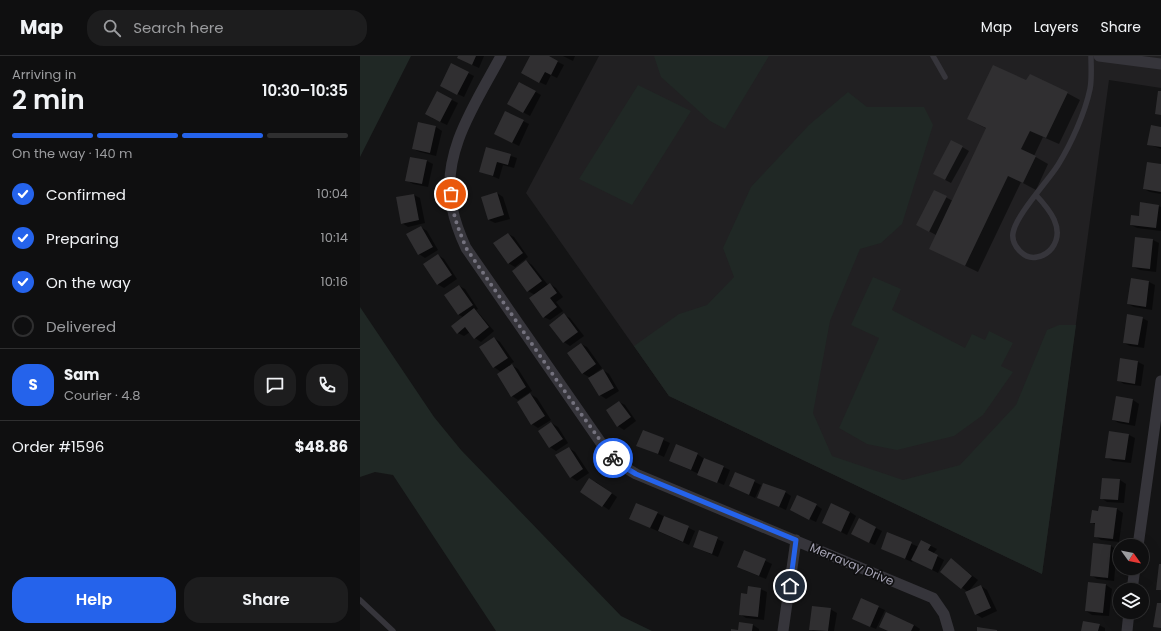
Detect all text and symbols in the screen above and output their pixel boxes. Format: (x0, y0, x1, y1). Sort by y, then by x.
search box (87, 10, 367, 46)
text: Map (20, 14, 63, 41)
icon: search (101, 17, 123, 39)
text: Search here (133, 17, 224, 38)
text: Map (981, 17, 1012, 37)
text: Layers (1034, 17, 1078, 37)
text: Share (1100, 17, 1141, 37)
text: Arriving in (12, 65, 76, 84)
text: 10:30–10:35 (262, 80, 348, 101)
text: 2 min (12, 82, 85, 118)
text: On the way · 140 m (12, 144, 132, 163)
pin (434, 177, 468, 211)
icon: check (12, 183, 34, 205)
icon: bag (440, 183, 462, 205)
text: Confirmed (46, 184, 126, 205)
text: 10:04 (317, 184, 348, 203)
icon: check (12, 227, 34, 249)
text: Preparing (46, 228, 119, 249)
text: 10:14 (321, 228, 348, 247)
icon: check (12, 271, 34, 293)
text: On the way (46, 272, 131, 293)
text: 10:16 (320, 272, 348, 291)
text: Delivered (46, 316, 116, 337)
text: Sam (64, 364, 99, 385)
button: chat (254, 364, 296, 406)
button: phone (306, 364, 348, 406)
text: S (28, 374, 38, 395)
text: Courier · 4.8 (64, 386, 140, 405)
text: Order #1596 (12, 436, 104, 457)
text: $48.86 (295, 436, 348, 457)
courier (593, 438, 633, 478)
icon: bike (602, 447, 624, 469)
street label: Merravay Drive (807, 539, 897, 589)
north arrow (1113, 539, 1149, 575)
map controls (1113, 539, 1149, 619)
pin (773, 569, 807, 603)
icon: home (779, 575, 801, 597)
button: Help (12, 577, 176, 623)
button: Share (184, 577, 348, 623)
button: layers (1113, 583, 1149, 619)

